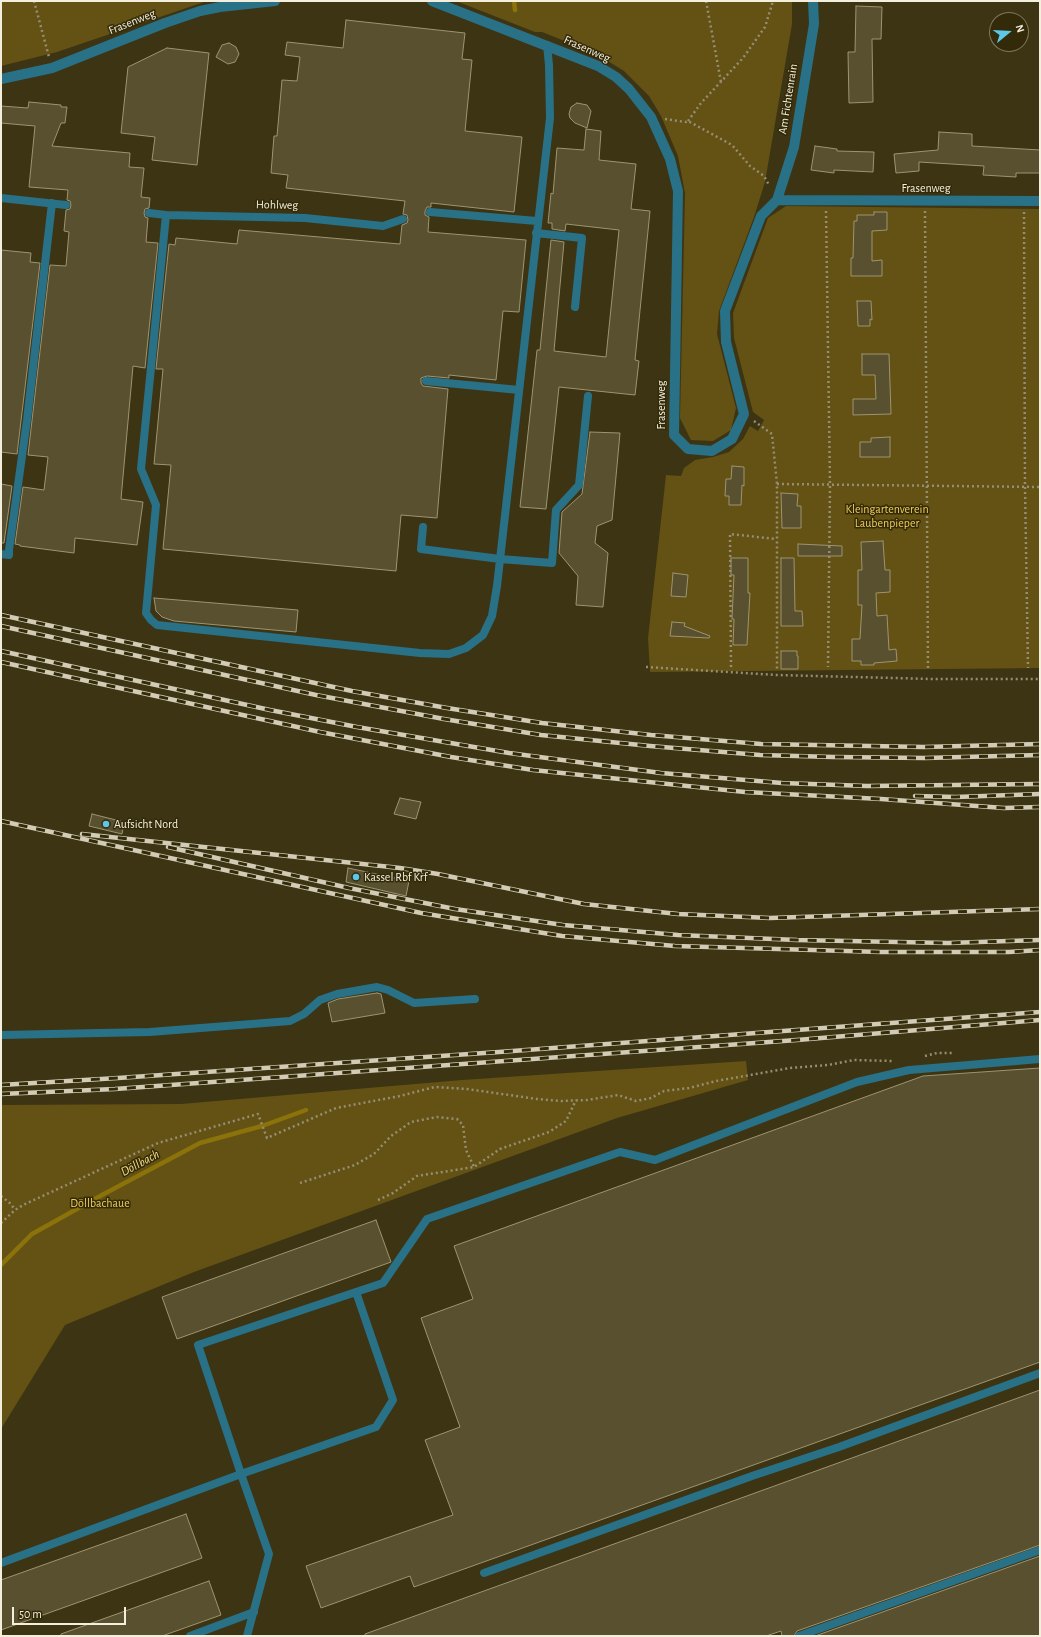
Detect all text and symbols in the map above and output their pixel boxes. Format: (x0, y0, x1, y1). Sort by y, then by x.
street label: Frasenweg (107, 6, 157, 38)
north arrow (989, 12, 1029, 52)
text: N (1014, 23, 1026, 34)
street label: Frasenweg (562, 32, 612, 66)
street label: Am Fichtenrain (775, 63, 801, 135)
street label: Frasenweg (901, 181, 951, 195)
street label: Hohlweg (256, 197, 298, 213)
street label: Frasenweg (654, 380, 668, 430)
park label: Kleingartenverein Laubenpieper (845, 502, 929, 530)
place label: Aufsicht Nord (114, 817, 178, 831)
marker: Aufsicht Nord (101, 819, 111, 829)
place label: Kassel Rbf Krf (364, 870, 427, 884)
marker: Kassel Rbf Krf (351, 872, 361, 882)
water label: Döllbach (118, 1146, 162, 1180)
park label: Döllbachaue (70, 1196, 130, 1210)
scale bar (14, 1599, 128, 1625)
text: 50 m (19, 1608, 42, 1620)

